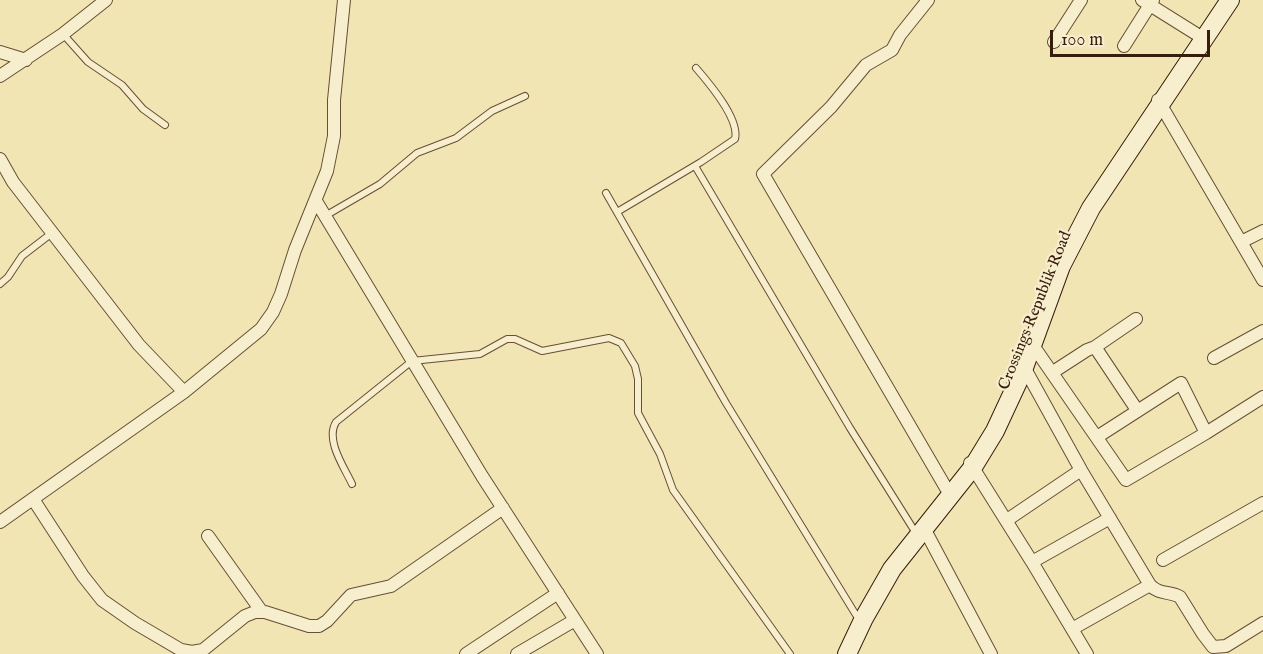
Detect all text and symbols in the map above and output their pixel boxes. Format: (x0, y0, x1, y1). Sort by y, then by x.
scale bar (1053, 18, 1214, 56)
text: 100 m (1061, 29, 1103, 52)
street label: Crossings Republik Road (995, 229, 1077, 393)

